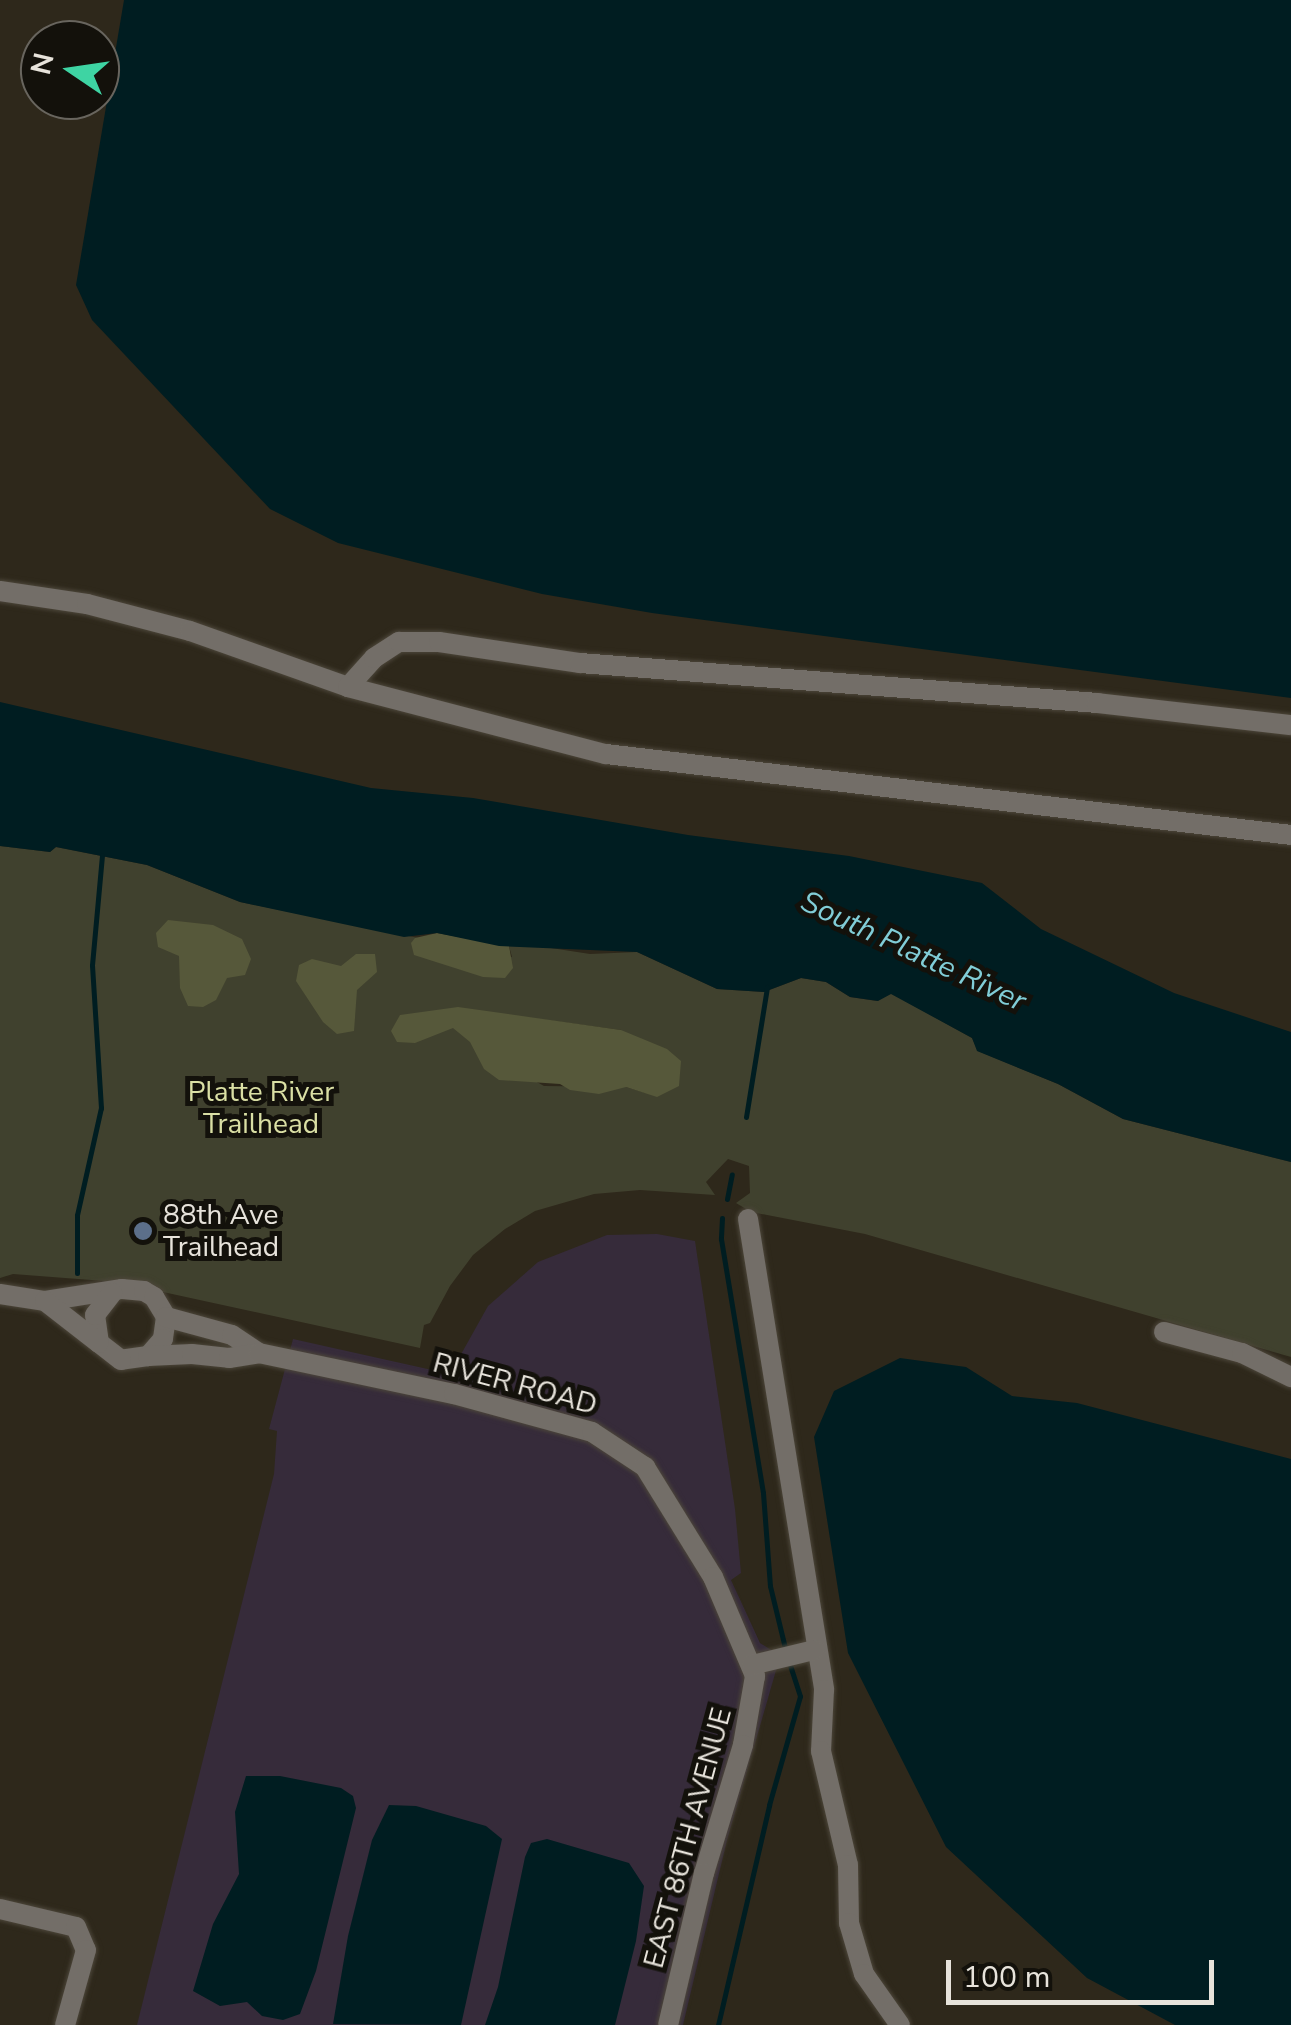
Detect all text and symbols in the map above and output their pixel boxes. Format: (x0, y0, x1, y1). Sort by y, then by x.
north arrow (20, 20, 120, 120)
text: N (22, 49, 64, 78)
water label: South Platte River (795, 884, 1031, 1020)
park label: Platte River Trailhead (188, 1075, 334, 1141)
place label: 88th Ave Trailhead (163, 1198, 279, 1264)
marker: 88th Ave Trailhead (132, 1220, 154, 1242)
street label: RIVER ROAD (429, 1346, 601, 1422)
street label: EAST 86TH AVENUE (637, 1704, 739, 1972)
scale bar (951, 1940, 1218, 2002)
text: 100 m (963, 1957, 1050, 1998)

